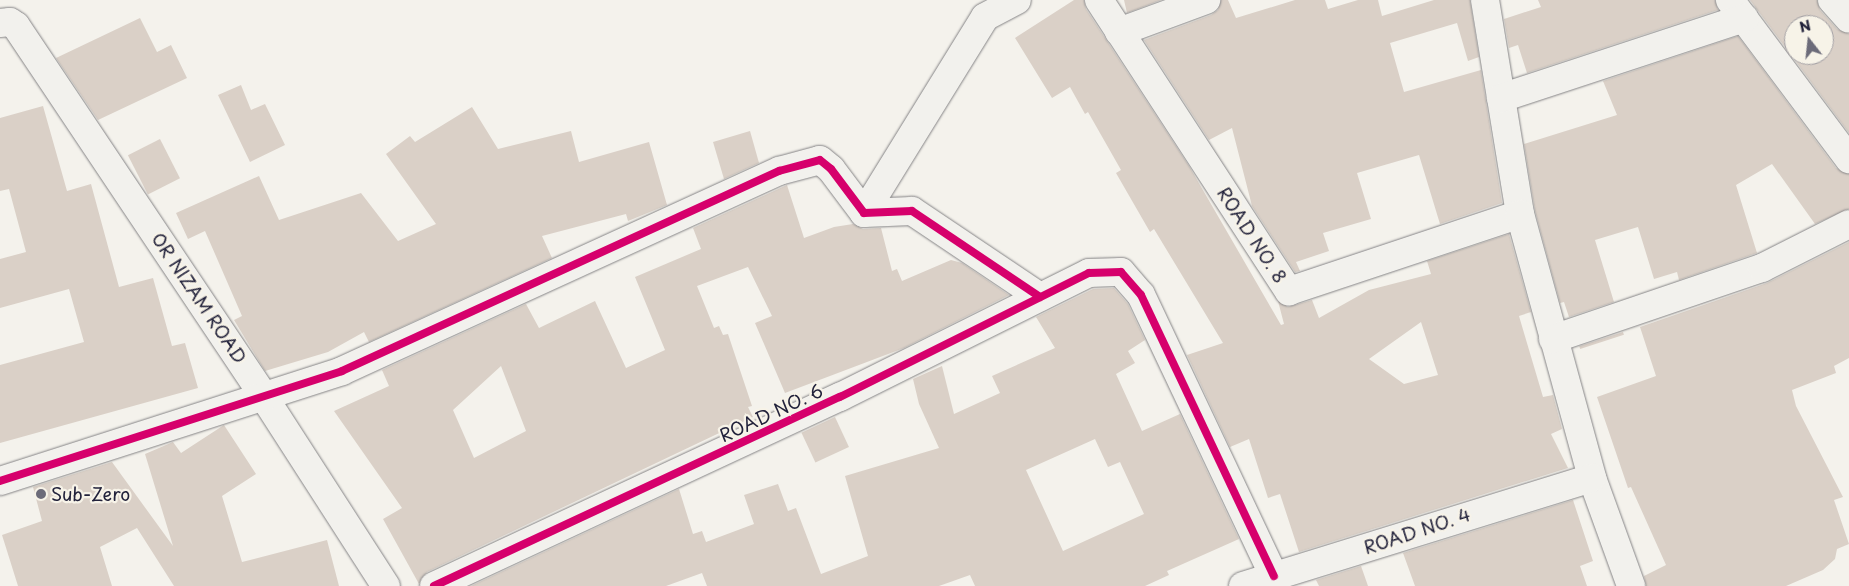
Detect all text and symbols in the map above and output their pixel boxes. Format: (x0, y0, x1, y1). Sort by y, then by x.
text: N (1797, 14, 1813, 38)
north arrow (1784, 15, 1834, 65)
street label: ROAD NO. 8 (1213, 183, 1291, 287)
street label: OR NIZAM ROAD (147, 228, 251, 368)
street label: ROAD NO. 6 (716, 380, 826, 446)
place label: Sub-Zero (51, 483, 130, 505)
marker: Sub-Zero (35, 488, 47, 500)
street label: ROAD NO. 4 (1361, 504, 1473, 558)

